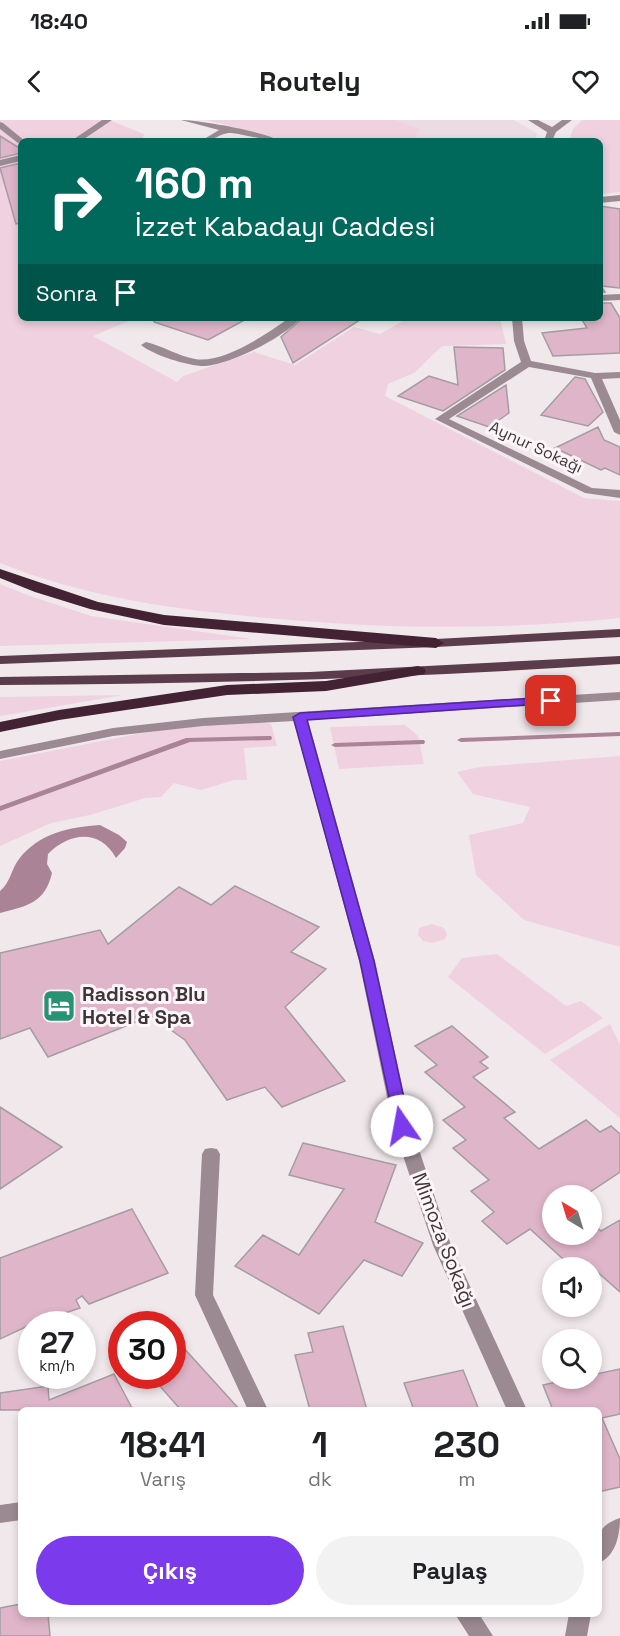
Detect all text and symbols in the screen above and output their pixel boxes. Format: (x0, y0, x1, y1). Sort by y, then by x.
text: 18:40 (30, 7, 88, 35)
text: Routely (259, 64, 361, 99)
icon: back (18, 65, 51, 98)
icon: heart (569, 65, 602, 98)
text: 160 m (135, 157, 254, 210)
icon: right (36, 162, 114, 240)
text: İzzet Kabadayı Caddesi (135, 209, 435, 244)
icon: arrive (109, 276, 142, 309)
text: Sonra (36, 279, 97, 307)
street label: Aynur Sokağı (486, 416, 586, 478)
pin (525, 675, 576, 726)
icon: arrive (534, 684, 567, 717)
place label: Radisson Blu Hotel & Spa (82, 981, 206, 1030)
hotel icon: Radisson Blu Hotel & Spa (41, 988, 77, 1024)
position arrow (370, 1094, 434, 1158)
street label: Mimoza Sokağı (406, 1169, 482, 1311)
north arrow (542, 1185, 602, 1245)
map controls (542, 1185, 602, 1389)
button: sound (542, 1257, 602, 1317)
speed limit sign: 30 (108, 1311, 186, 1389)
text: 27 (40, 1323, 74, 1362)
button: search (542, 1329, 602, 1389)
text: km/h (39, 1356, 75, 1375)
text: 18:41 (120, 1422, 206, 1468)
text: 1 (312, 1422, 328, 1468)
text: 230 (434, 1422, 500, 1468)
text: Varış (140, 1466, 186, 1492)
text: dk (308, 1466, 332, 1492)
text: m (458, 1466, 475, 1492)
button: Çıkış (36, 1536, 304, 1605)
button: Paylaş (316, 1536, 584, 1605)

